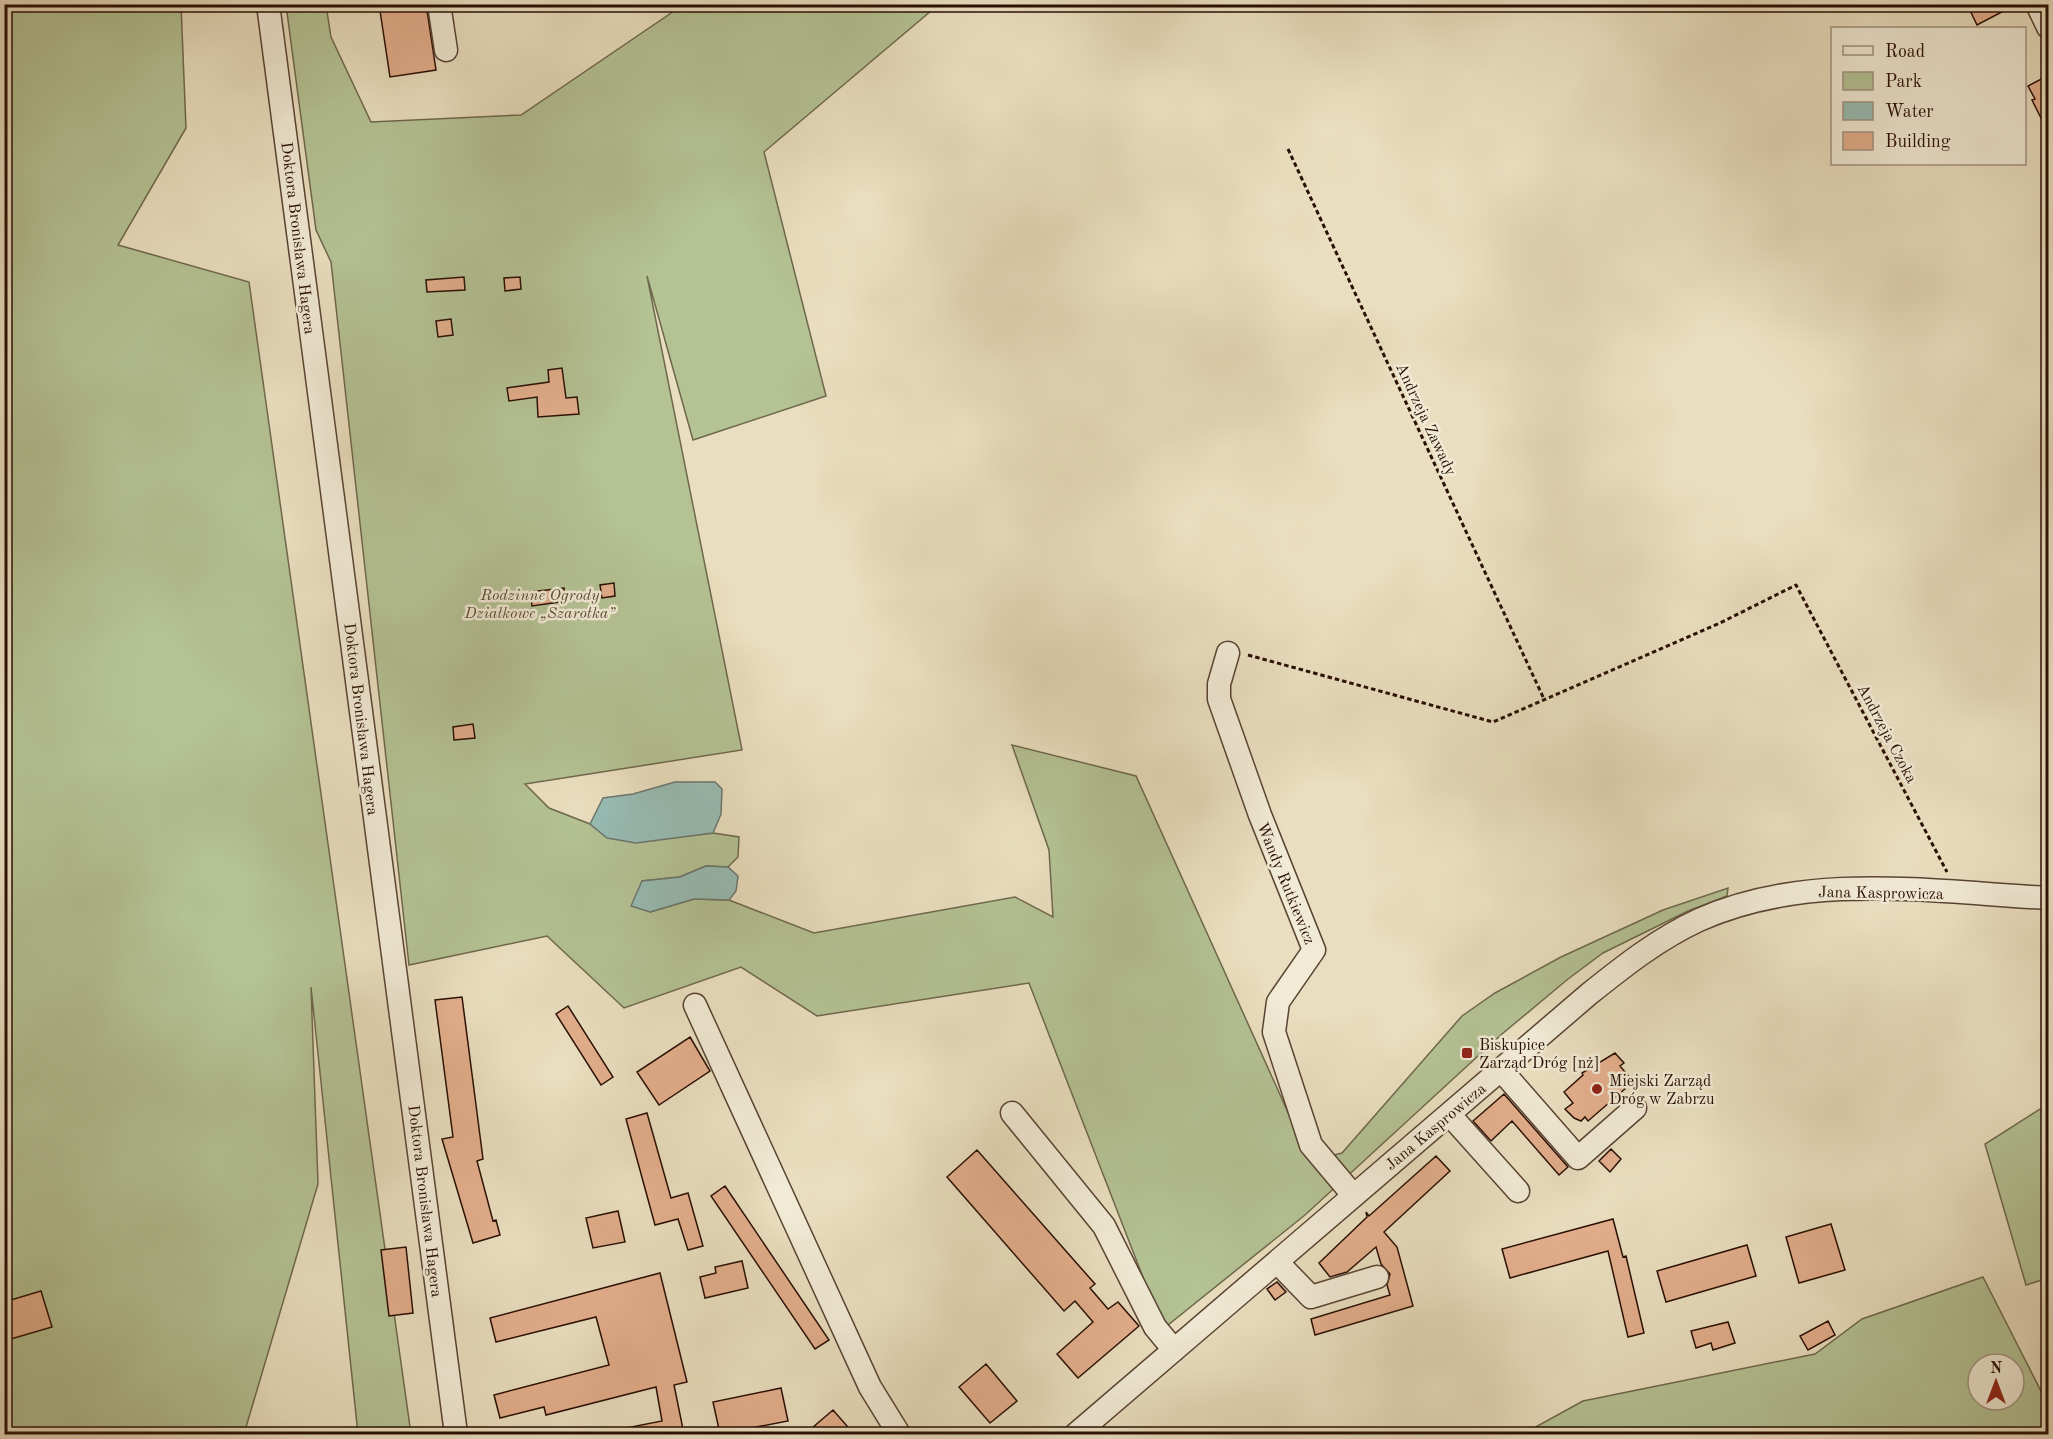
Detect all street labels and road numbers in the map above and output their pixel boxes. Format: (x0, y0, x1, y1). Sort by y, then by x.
street label: Doktora Bronisława Hagera (277, 141, 317, 336)
street label: Andrzeja Zawady (1392, 361, 1458, 479)
street label: Doktora Bronisława Hagera (340, 622, 380, 817)
street label: Andrzeja Czoka (1853, 682, 1919, 786)
street label: Wandy Rutkiewicz (1253, 820, 1317, 947)
street label: Jana Kasprowicza (1818, 885, 1944, 903)
street label: Jana Kasprowicza (1383, 1081, 1490, 1174)
street label: Doktora Bronisława Hagera (404, 1104, 444, 1299)

